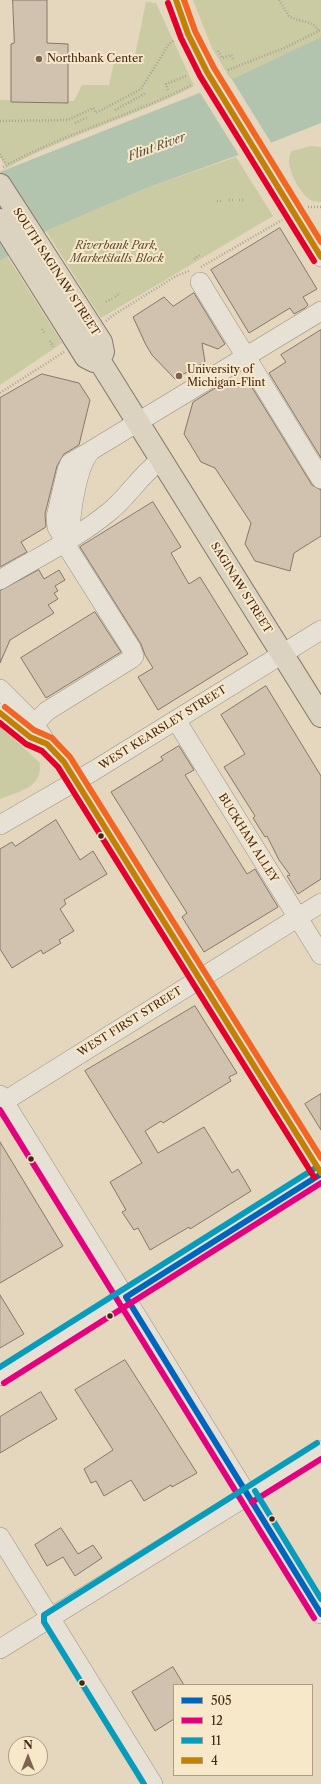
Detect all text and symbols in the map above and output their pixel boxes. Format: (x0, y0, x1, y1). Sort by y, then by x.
place label: Northbank Center (47, 52, 143, 66)
marker: Northbank Center (34, 54, 44, 64)
water label: Flint River (126, 130, 188, 164)
street label: SOUTH SAGINAW STREET (10, 206, 102, 338)
park label: Riverbank Park, Marketstalls Block (70, 239, 164, 265)
place label: University of Michigan-Flint (187, 363, 265, 389)
marker: University of Michigan-Flint (174, 371, 184, 381)
street label: SAGINAW STREET (208, 540, 274, 636)
street label: WEST KEARSLEY STREET (97, 683, 229, 773)
street label: BUCKHAM ALLEY (215, 791, 281, 885)
unlabelled marker (96, 831, 106, 841)
street label: WEST FIRST STREET (75, 984, 185, 1060)
unlabelled marker (26, 1154, 36, 1164)
unlabelled marker (105, 1311, 115, 1321)
unlabelled marker (267, 1514, 277, 1524)
unlabelled marker (77, 1678, 87, 1688)
legend (173, 1684, 313, 1776)
text: 505 (211, 1693, 232, 1708)
text: 12 (211, 1713, 223, 1728)
text: 11 (211, 1733, 221, 1748)
north arrow (8, 1736, 48, 1776)
text: N (23, 1738, 33, 1752)
text: 4 (211, 1753, 218, 1768)

